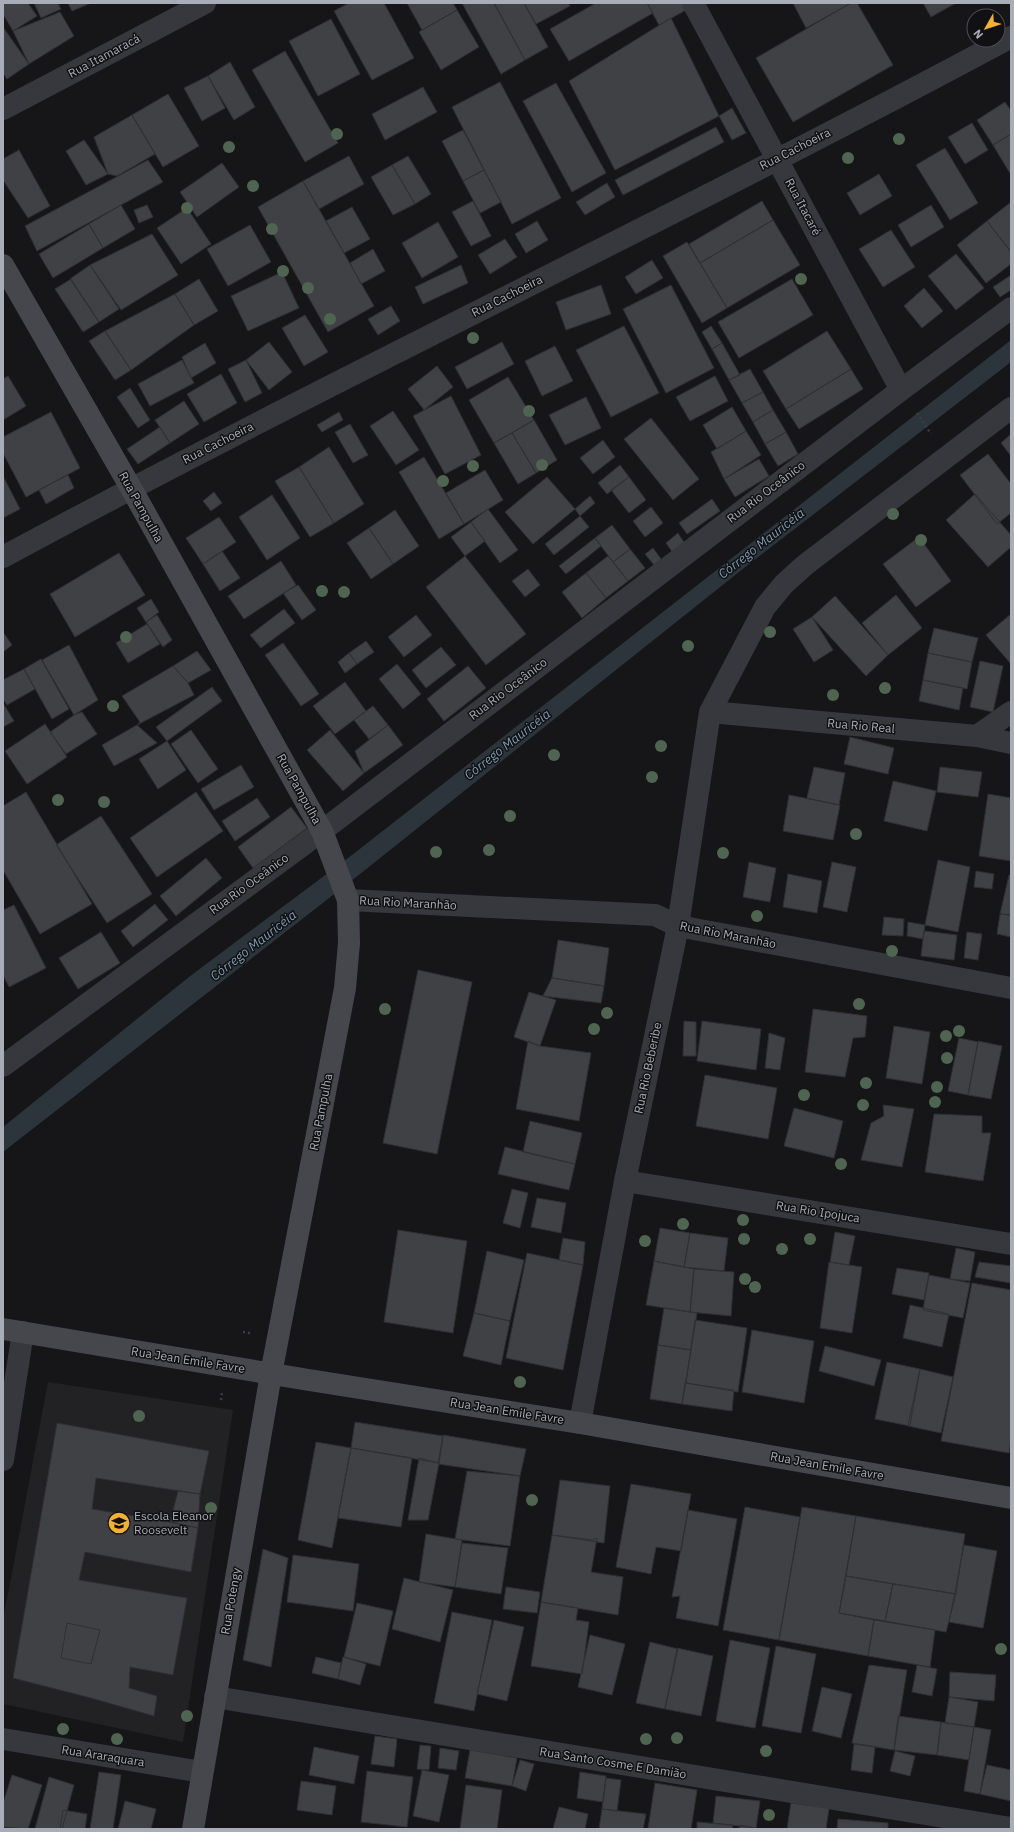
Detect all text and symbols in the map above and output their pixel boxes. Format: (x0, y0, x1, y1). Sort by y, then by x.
north arrow (966, 8, 1006, 48)
text: N (970, 27, 986, 42)
street label: Rua Itamaracá (65, 30, 143, 81)
street label: Rua Cachoeira (757, 124, 833, 173)
street label: Rua Itacaré (782, 176, 825, 238)
street label: Rua Cachoeira (469, 271, 545, 320)
street label: Rua Cachoeira (180, 418, 256, 467)
street label: Rua Rio Oceânico (724, 457, 808, 526)
street label: Rua Pampulha (116, 469, 167, 545)
water label: Córrego Mauricéia (715, 504, 808, 582)
street label: Rua Rio Oceânico (466, 654, 550, 723)
water label: Córrego Mauricéia (461, 705, 554, 783)
street label: Rua Rio Real (827, 715, 895, 736)
street label: Rua Pampulha (274, 751, 325, 827)
street label: Rua Rio Oceânico (206, 850, 291, 917)
street label: Rua Rio Maranhão (359, 892, 457, 913)
water label: Córrego Mauricéia (207, 906, 300, 984)
street label: Rua Rio Maranhão (679, 918, 778, 951)
street label: Rua Rio Beberibe (631, 1021, 665, 1115)
street label: Rua Pampulha (306, 1072, 335, 1152)
street label: Rua Rio Ipojuca (775, 1197, 862, 1226)
street label: Rua Jean Emile Favre (130, 1343, 246, 1376)
street label: Rua Jean Emile Favre (449, 1394, 565, 1427)
street label: Rua Jean Emile Favre (769, 1448, 885, 1483)
place label: Escola Eleanor Roosevelt (134, 1508, 214, 1537)
school or university icon: Escola Eleanor Roosevelt (106, 1510, 132, 1536)
street label: Rua Potengy (217, 1566, 244, 1635)
street label: Rua Araraquara (60, 1742, 146, 1770)
street label: Rua Santo Cosme E Damião (539, 1743, 688, 1782)

